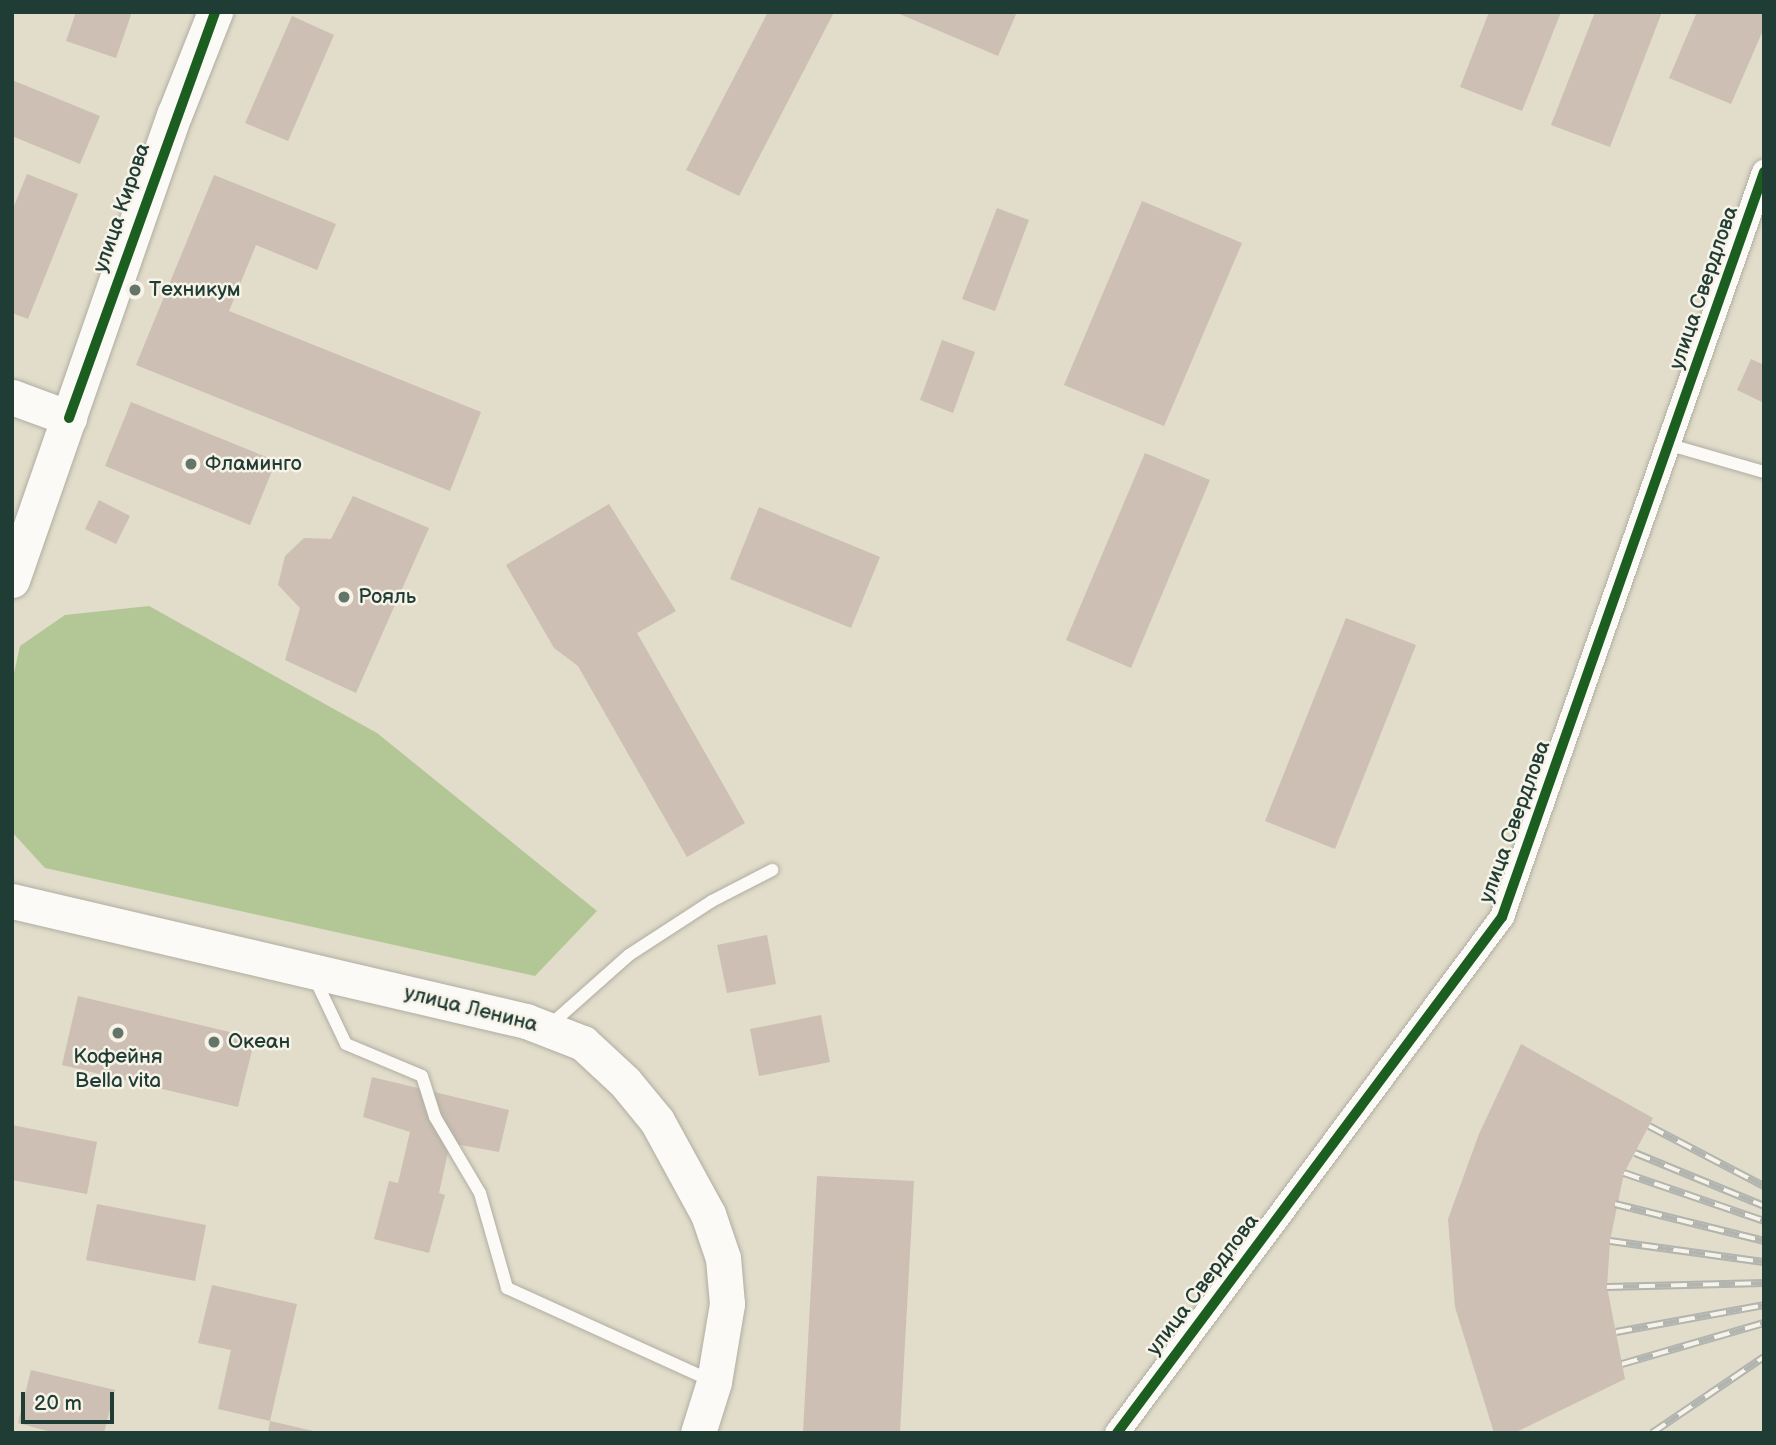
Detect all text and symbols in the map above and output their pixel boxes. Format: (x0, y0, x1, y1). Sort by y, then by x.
street label: улица Кирова (88, 140, 156, 276)
street label: улица Свердлова (1664, 203, 1744, 373)
place label: Техникум (149, 277, 241, 303)
marker: Техникум (127, 282, 143, 298)
place label: Фламинго (205, 451, 302, 477)
marker: Фламинго (183, 456, 199, 472)
place label: Рояль (358, 584, 416, 610)
marker: Рояль (336, 589, 352, 605)
street label: улица Свердлова (1474, 737, 1556, 907)
street label: улица Ленина (402, 980, 540, 1038)
marker: Кофейня Bella vita (110, 1025, 126, 1041)
place label: Океан (228, 1029, 290, 1055)
marker: Океан (206, 1034, 222, 1050)
place label: Кофейня Bella vita (73, 1044, 163, 1094)
street label: улица Свердлова (1141, 1209, 1265, 1361)
scale bar (24, 1378, 117, 1422)
text: 20 m (34, 1391, 82, 1416)

